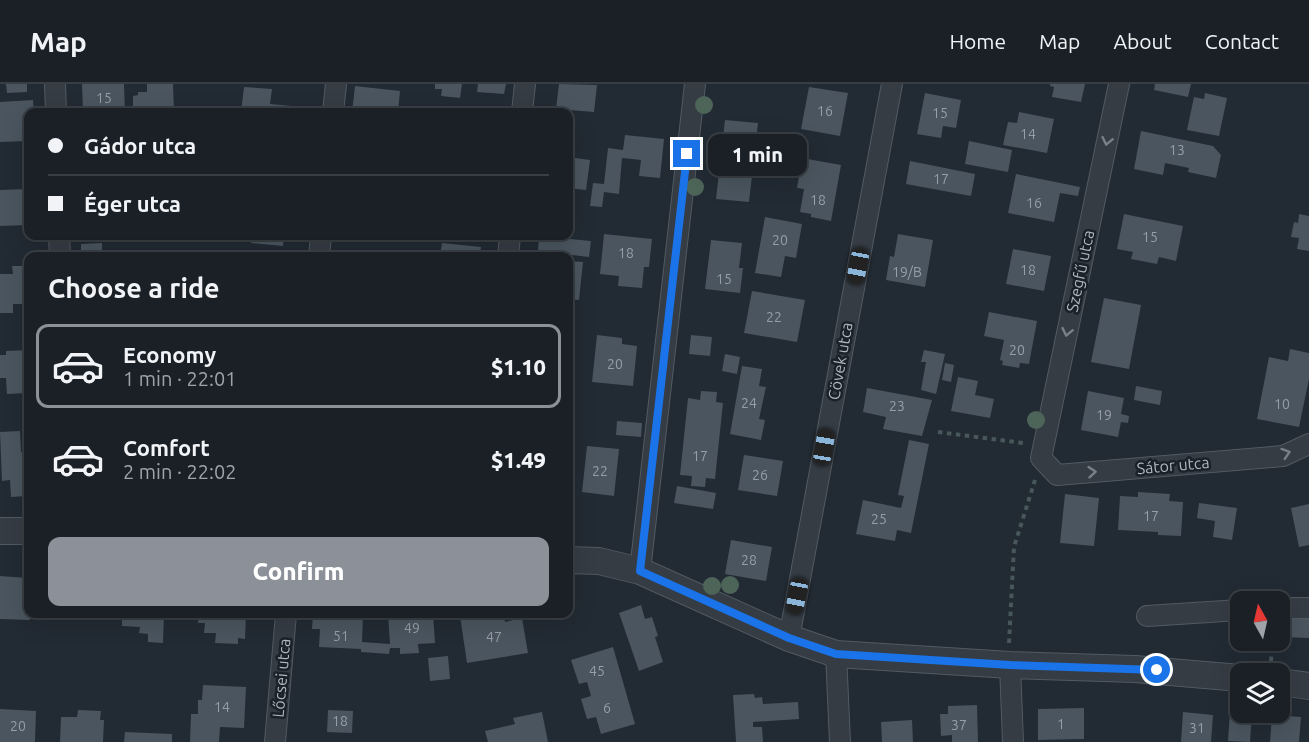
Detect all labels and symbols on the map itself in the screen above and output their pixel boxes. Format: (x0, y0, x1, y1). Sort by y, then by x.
house number: 15 (96, 90, 112, 106)
house number: 16 (817, 103, 833, 119)
house number: 15 (932, 105, 948, 121)
house number: 14 (1020, 126, 1036, 142)
callout: 1 min (708, 133, 807, 175)
one-way arrow (1101, 136, 1114, 146)
route end (673, 140, 700, 167)
house number: 13 (1169, 142, 1185, 158)
house number: 17 (933, 171, 949, 187)
house number: 18 (810, 192, 826, 208)
house number: 16 (1026, 195, 1042, 211)
street label: Szegfű utca (1063, 228, 1097, 314)
house number: 15 (1142, 229, 1158, 245)
house number: 20 (772, 232, 788, 248)
house number: 18 (618, 245, 634, 261)
car (846, 247, 870, 285)
house number: 18 (1020, 262, 1036, 278)
house number: 19/B (892, 264, 922, 280)
house number: 15 (716, 271, 732, 287)
house number: 22 (766, 309, 782, 325)
street label: Cövek utca (824, 321, 856, 401)
one-way arrow (1062, 327, 1075, 337)
house number: 20 (1009, 342, 1025, 358)
house number: 20 (607, 356, 623, 372)
house number: 24 (741, 395, 757, 411)
house number: 10 (1274, 396, 1290, 412)
house number: 23 (889, 398, 905, 414)
house number: 19 (1096, 407, 1112, 423)
car (812, 428, 836, 466)
house number: 17 (692, 448, 708, 464)
one-way arrow (1280, 448, 1291, 461)
street label: Sátor utca (1136, 453, 1210, 477)
house number: 22 (592, 463, 608, 479)
one-way arrow (1088, 466, 1097, 479)
house number: 26 (752, 467, 768, 483)
house number: 17 (1143, 508, 1159, 524)
house number: 25 (871, 511, 887, 527)
house number: 28 (741, 552, 757, 568)
car (785, 577, 809, 615)
north arrow (1230, 591, 1290, 651)
house number: 49 (404, 620, 420, 636)
house number: 51 (333, 628, 349, 644)
house number: 47 (486, 629, 502, 645)
street label: Lőcsei utca (269, 638, 293, 718)
route start (1143, 656, 1170, 683)
house number: 45 (589, 663, 605, 679)
house number: 14 (214, 699, 230, 715)
house number: 6 (603, 700, 611, 716)
house number: 18 (332, 713, 348, 729)
house number: 1 (1057, 716, 1065, 732)
house number: 37 (951, 717, 967, 733)
house number: 20 (10, 718, 26, 734)
house number: 31 (1189, 720, 1205, 736)

